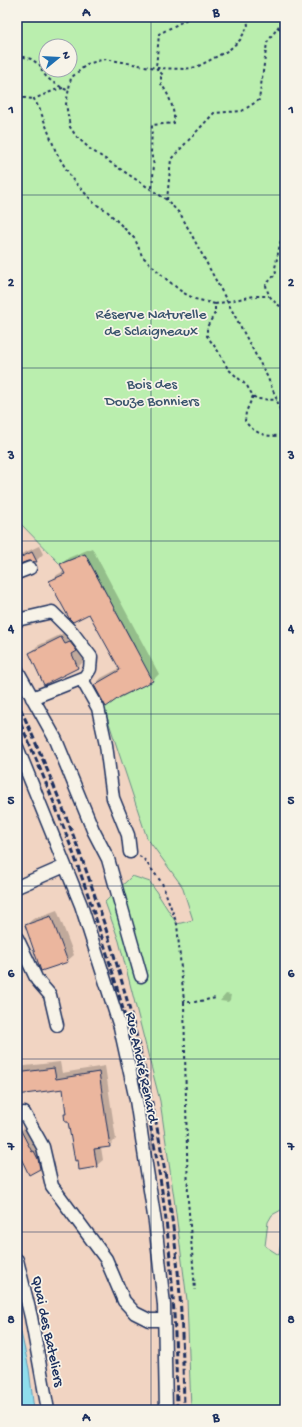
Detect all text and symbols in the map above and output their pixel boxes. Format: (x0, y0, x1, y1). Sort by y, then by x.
text: A (81, 6, 91, 21)
text: B (212, 6, 221, 21)
north arrow (38, 38, 78, 78)
text: N (59, 50, 72, 61)
text: 1 (7, 103, 14, 118)
text: 1 (287, 103, 294, 118)
text: 2 (8, 276, 15, 291)
text: 2 (288, 276, 295, 291)
park label: Réserve Naturelle de Sclaigneaux (96, 306, 207, 341)
park label: Bois des Douze Bonniers (104, 376, 199, 411)
text: 3 (7, 449, 15, 464)
text: 3 (287, 449, 295, 464)
text: 4 (7, 622, 15, 637)
text: 4 (287, 622, 295, 637)
text: 5 (8, 794, 15, 809)
text: 5 (288, 794, 295, 809)
text: 6 (8, 967, 15, 982)
text: 6 (288, 967, 295, 982)
street label: Rue André Renard (121, 1010, 162, 1126)
text: 7 (7, 1140, 16, 1155)
text: 7 (287, 1140, 296, 1155)
street label: Quai des Bateliers (27, 1274, 68, 1389)
text: 8 (7, 1313, 15, 1328)
text: 8 (287, 1313, 295, 1328)
text: A (81, 1411, 91, 1426)
text: B (212, 1411, 221, 1426)

